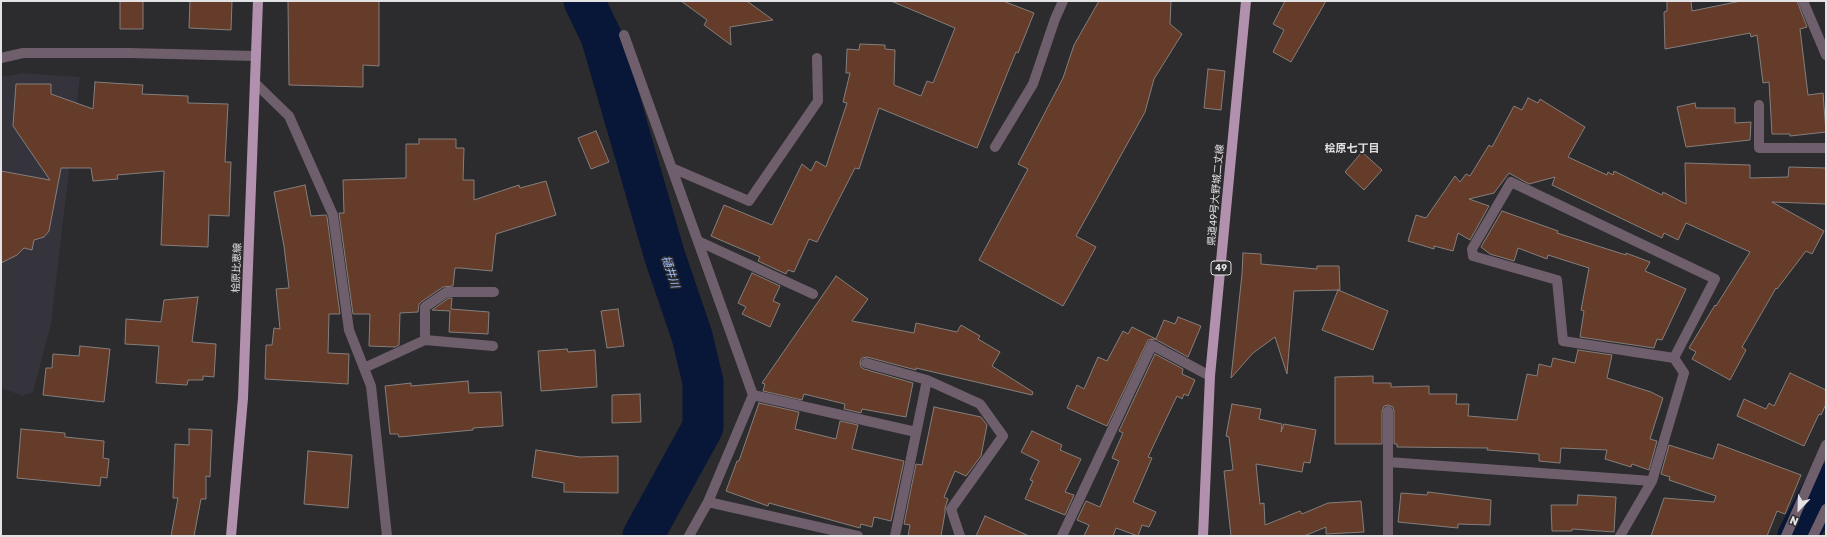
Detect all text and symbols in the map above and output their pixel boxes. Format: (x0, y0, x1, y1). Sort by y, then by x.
district label: 桧原七丁目 (1325, 142, 1379, 156)
street label: 県道49号大野城二丈線 (1206, 144, 1226, 246)
street label: 桧原比恵線 (230, 243, 244, 293)
water label: 樋井川 (659, 254, 681, 290)
road number: 49 (1211, 261, 1231, 275)
north arrow (1779, 489, 1819, 529)
text: N (1788, 513, 1800, 528)

